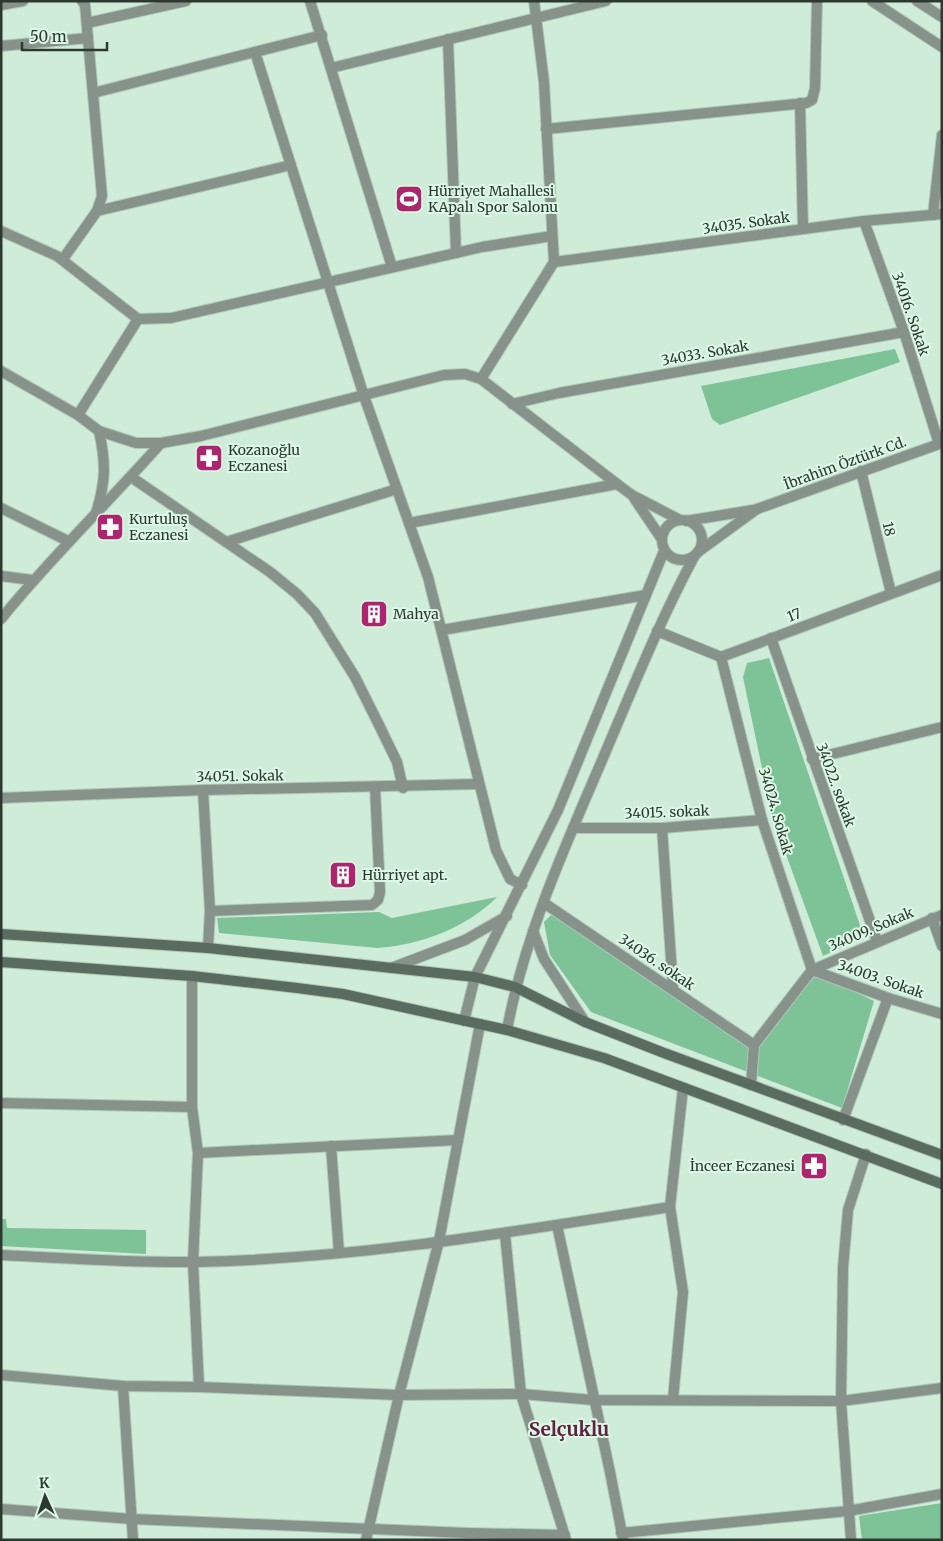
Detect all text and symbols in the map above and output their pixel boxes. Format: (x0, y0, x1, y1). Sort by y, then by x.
scale bar (22, 20, 108, 52)
text: 50 m (30, 27, 67, 46)
place label: Hürriyet Mahallesi KApalı Spor Salonu (428, 182, 558, 216)
sports icon: Hürriyet Mahallesi KApalı Spor Salonu (394, 184, 424, 214)
street label: 34035. Sokak (701, 208, 791, 238)
street label: 34016. Sokak (888, 270, 934, 358)
street label: 34033. Sokak (660, 336, 750, 370)
street label: İbrahim Öztürk Cd. (781, 432, 909, 494)
place label: Kozanoğlu Eczanesi (228, 441, 300, 475)
pharmacy icon: Kozanoğlu Eczanesi (194, 443, 224, 473)
place label: Kurtuluş Eczanesi (129, 510, 189, 544)
pharmacy icon: Kurtuluş Eczanesi (95, 512, 125, 542)
street label: 18 (879, 520, 899, 538)
building icon: Mahya (359, 599, 389, 629)
street label: 17 (784, 604, 804, 626)
place label: Mahya (393, 605, 439, 623)
street label: 34022. sokak (812, 740, 860, 830)
street label: 34024. Sokak (755, 765, 797, 857)
street label: 34051. Sokak (196, 766, 284, 786)
street label: 34015. sokak (624, 802, 710, 822)
building icon: Hürriyet apt. (328, 860, 358, 890)
place label: Hürriyet apt. (362, 866, 448, 884)
street label: 34009. Sokak (826, 903, 916, 955)
street label: 34036. sokak (616, 930, 699, 994)
street label: 34003. Sokak (836, 956, 927, 1002)
pharmacy icon: İnceer Eczanesi (799, 1151, 829, 1181)
place label: İnceer Eczanesi (690, 1157, 795, 1175)
district label: Selçuklu (529, 1417, 609, 1441)
north arrow (20, 1471, 70, 1521)
text: K (39, 1474, 51, 1492)

